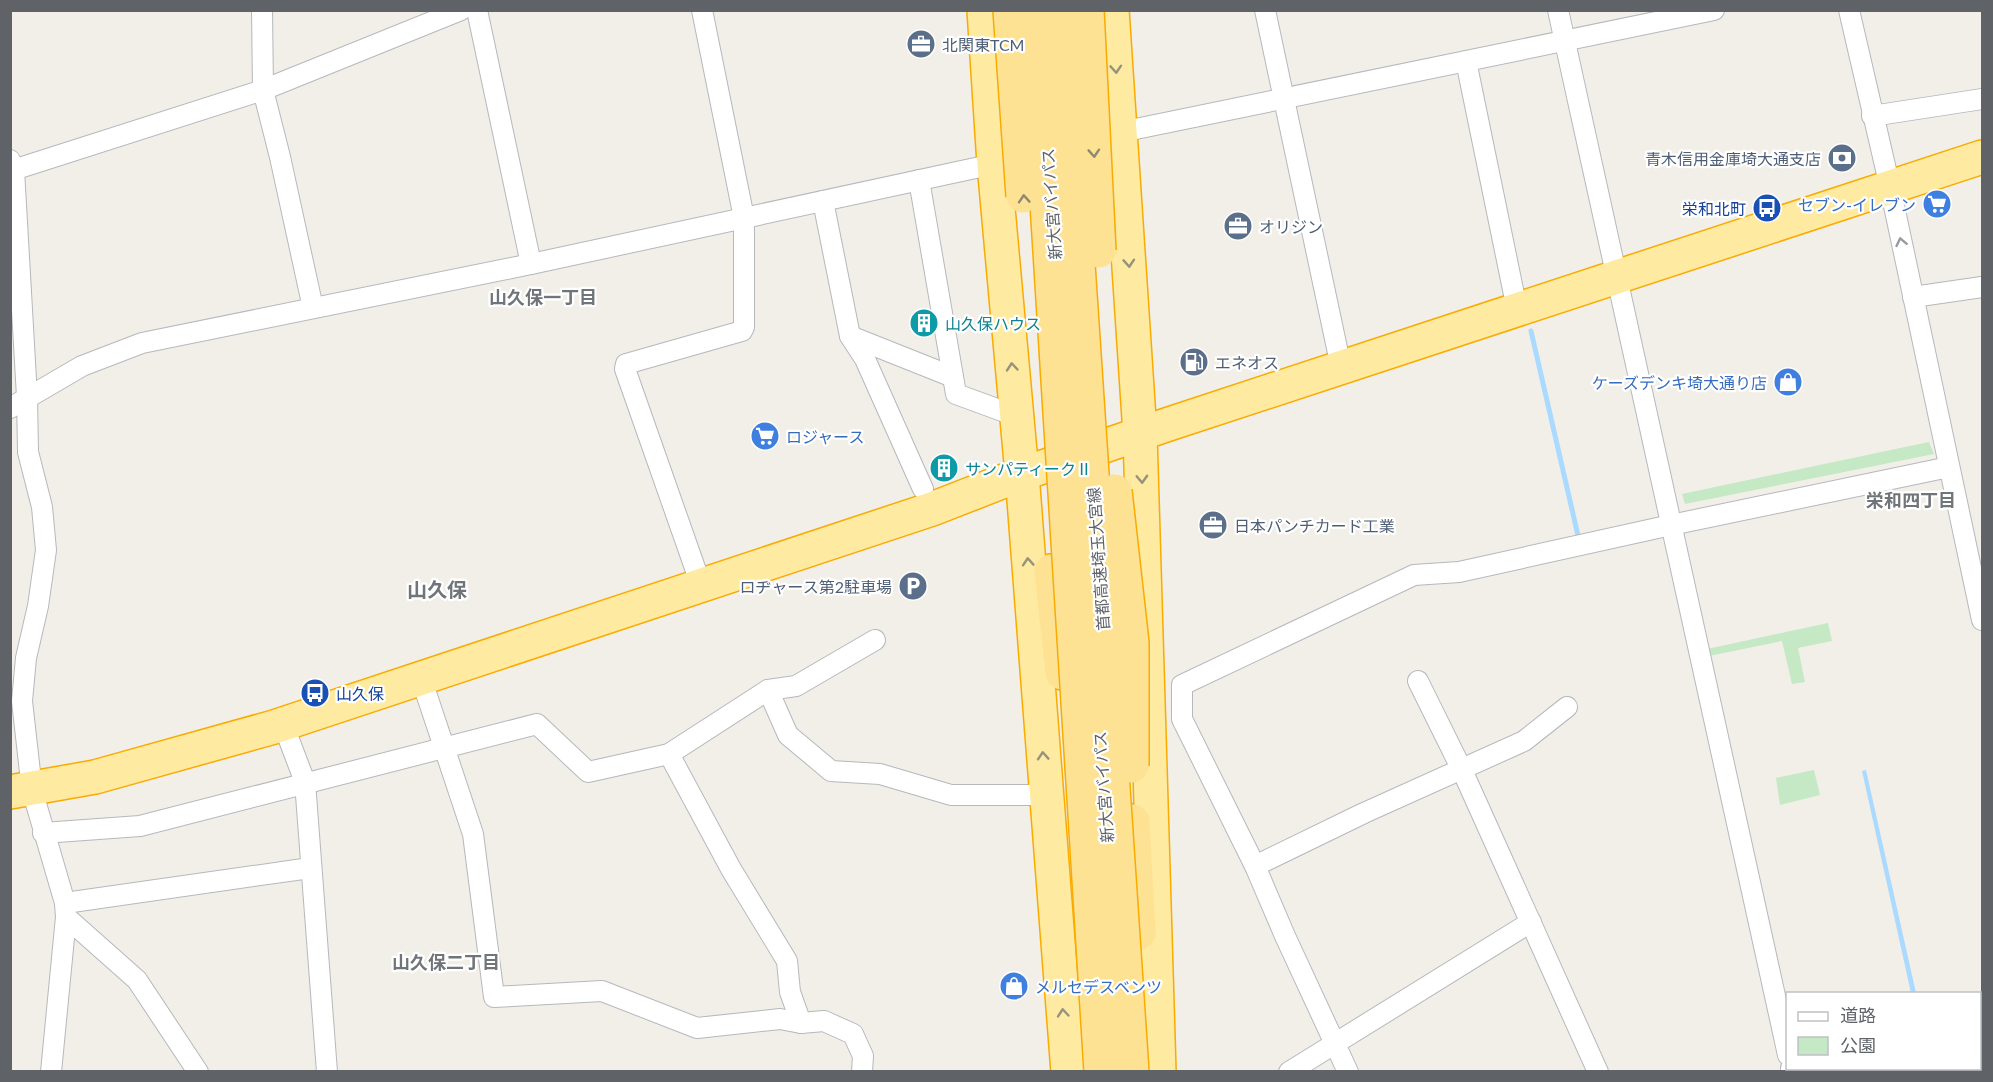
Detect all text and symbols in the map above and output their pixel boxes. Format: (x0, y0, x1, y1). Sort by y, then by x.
office icon: 北関東TCM (905, 28, 937, 60)
place label: 北関東TCM (942, 35, 1024, 54)
one-way arrow (1110, 64, 1123, 73)
bank icon: 青木信用金庫埼大通支店 (1826, 142, 1858, 174)
street label: 新大宮バイパス (1038, 148, 1064, 260)
one-way arrow (1088, 148, 1101, 157)
place label: 青木信用金庫埼大通支店 (1645, 149, 1821, 168)
supermarket icon: セブン-イレブン (1921, 188, 1953, 220)
bus stop icon: 栄和北町 (1751, 192, 1783, 224)
one-way arrow (1017, 194, 1030, 203)
place label: セブン-イレブン (1798, 195, 1916, 214)
place label: 栄和北町 (1682, 199, 1746, 218)
office icon: オリジン (1222, 210, 1254, 242)
place label: オリジン (1259, 217, 1323, 236)
one-way arrow (1895, 237, 1908, 247)
one-way arrow (1123, 259, 1136, 268)
district label: 山久保一丁目 (489, 286, 597, 308)
building icon: 山久保ハウス (908, 307, 940, 339)
place label: 山久保ハウス (945, 314, 1041, 333)
fuel station icon: エネオス (1178, 346, 1210, 378)
place label: エネオス (1215, 353, 1279, 372)
one-way arrow (1006, 363, 1019, 372)
shop icon: ケーズデンキ埼大通り店 (1772, 366, 1804, 398)
place label: ケーズデンキ埼大通り店 (1592, 373, 1767, 392)
supermarket icon: ロジャース (749, 420, 781, 452)
place label: ロジャース (786, 427, 864, 446)
building icon: サンパティークⅡ (928, 452, 960, 484)
place label: サンパティークⅡ (965, 459, 1092, 478)
one-way arrow (1135, 475, 1148, 484)
street label: 首都高速埼玉大宮線 (1084, 487, 1112, 631)
district label: 栄和四丁目 (1866, 489, 1956, 511)
office icon: 日本パンチカード工業 (1197, 509, 1229, 541)
place label: 日本パンチカード工業 (1234, 516, 1395, 535)
one-way arrow (1022, 557, 1035, 566)
parking icon: ロヂャース第2駐車場 (897, 570, 929, 602)
district label: 山久保 (407, 577, 467, 601)
place label: ロヂャース第2駐車場 (740, 577, 892, 596)
bus stop icon: 山久保 (299, 677, 331, 709)
place label: 山久保 (336, 684, 384, 703)
street label: 新大宮バイパス (1090, 731, 1116, 843)
one-way arrow (1037, 751, 1050, 761)
district label: 山久保二丁目 (392, 951, 500, 973)
shop icon: メルセデスベンツ (998, 970, 1030, 1002)
place label: メルセデスベンツ (1035, 977, 1162, 996)
legend (1786, 992, 1981, 1070)
text: 道路 (1840, 1004, 1876, 1026)
one-way arrow (1057, 1009, 1070, 1018)
text: 公園 (1840, 1034, 1876, 1056)

